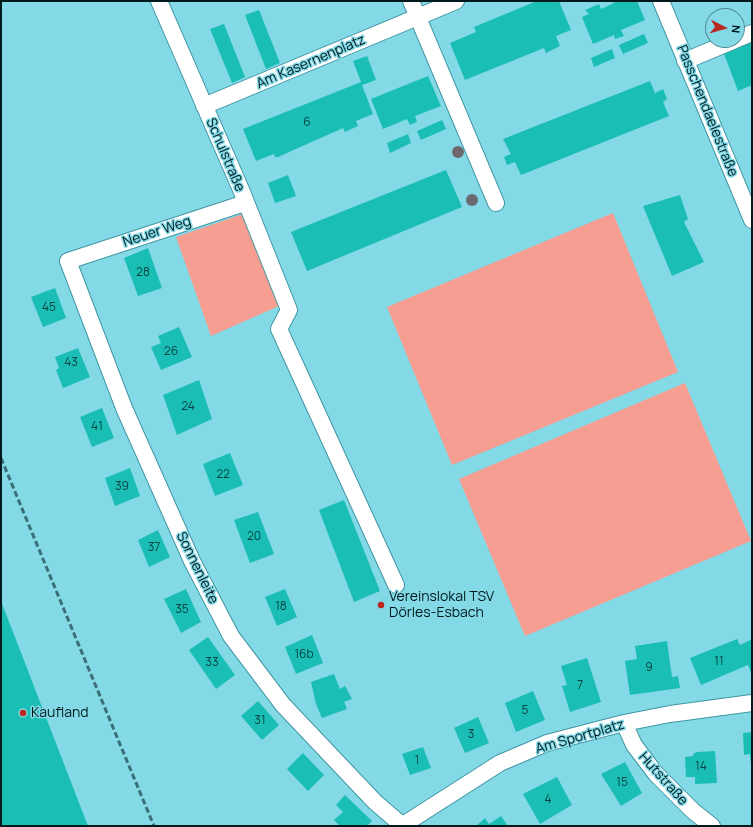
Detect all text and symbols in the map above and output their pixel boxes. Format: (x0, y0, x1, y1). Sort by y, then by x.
north arrow (705, 8, 745, 48)
text: N (729, 24, 744, 34)
street label: Am Kasernenplatz (254, 31, 368, 93)
street label: Passchendaelestraße (673, 43, 741, 179)
street label: Schulstraße (202, 116, 248, 194)
house number: 6 (303, 116, 311, 130)
street label: Neuer Weg (121, 213, 193, 251)
house number: 28 (136, 266, 150, 280)
house number: 45 (42, 301, 56, 315)
house number: 26 (164, 345, 178, 359)
house number: 43 (64, 356, 78, 370)
house number: 24 (181, 400, 195, 414)
house number: 41 (91, 420, 103, 434)
house number: 22 (216, 468, 230, 482)
house number: 39 (115, 480, 129, 494)
street label: Sonnenleite (172, 529, 222, 607)
house number: 20 (247, 530, 261, 544)
house number: 37 (148, 541, 160, 555)
place label: Vereinslokal TSV Dörles-Esbach (389, 589, 494, 622)
house number: 18 (275, 600, 287, 614)
marker: Vereinslokal TSV Dörles-Esbach (376, 600, 386, 610)
house number: 35 (175, 603, 189, 617)
house number: 16b (294, 648, 314, 662)
house number: 11 (714, 655, 724, 669)
house number: 33 (205, 656, 219, 670)
house number: 9 (645, 661, 653, 675)
house number: 7 (577, 679, 583, 693)
house number: 5 (522, 704, 528, 718)
place label: Kaufland (31, 705, 88, 721)
marker: Kaufland (18, 708, 28, 718)
house number: 31 (254, 714, 266, 728)
street label: Am Sportplatz (534, 716, 626, 758)
house number: 3 (468, 728, 474, 742)
street label: Hutstraße (635, 749, 691, 809)
house number: 1 (415, 754, 419, 768)
house number: 14 (695, 760, 707, 774)
house number: 15 (616, 776, 628, 790)
house number: 4 (544, 793, 552, 807)

